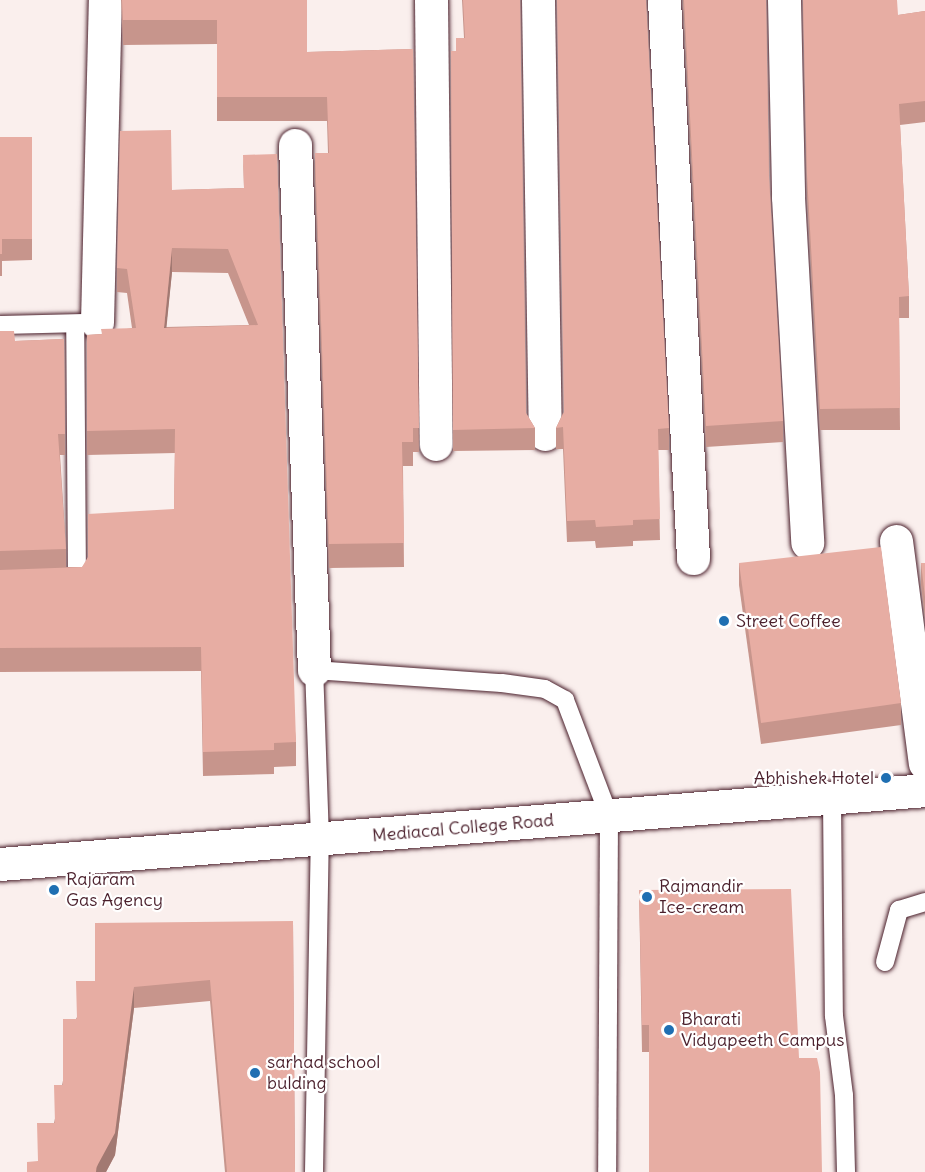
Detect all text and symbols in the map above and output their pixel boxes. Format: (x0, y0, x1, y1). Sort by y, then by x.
place label: Street Coffee (736, 610, 841, 632)
marker: Street Coffee (717, 614, 731, 628)
place label: Abhishek Hotel (754, 767, 874, 789)
marker: Abhishek Hotel (879, 771, 893, 785)
street label: Mediacal College Road (371, 809, 555, 847)
place label: Rajaram Gas Agency (66, 869, 163, 912)
place label: Rajmandir Ice-cream (659, 876, 744, 918)
marker: Rajaram Gas Agency (47, 883, 61, 897)
marker: Rajmandir Ice-cream (640, 890, 654, 904)
place label: Bharati Vidyapeeth Campus (681, 1009, 844, 1052)
marker: Bharati Vidyapeeth Campus (662, 1023, 676, 1037)
place label: sarhad school bulding (267, 1052, 380, 1094)
marker: sarhad school bulding (248, 1066, 262, 1080)

